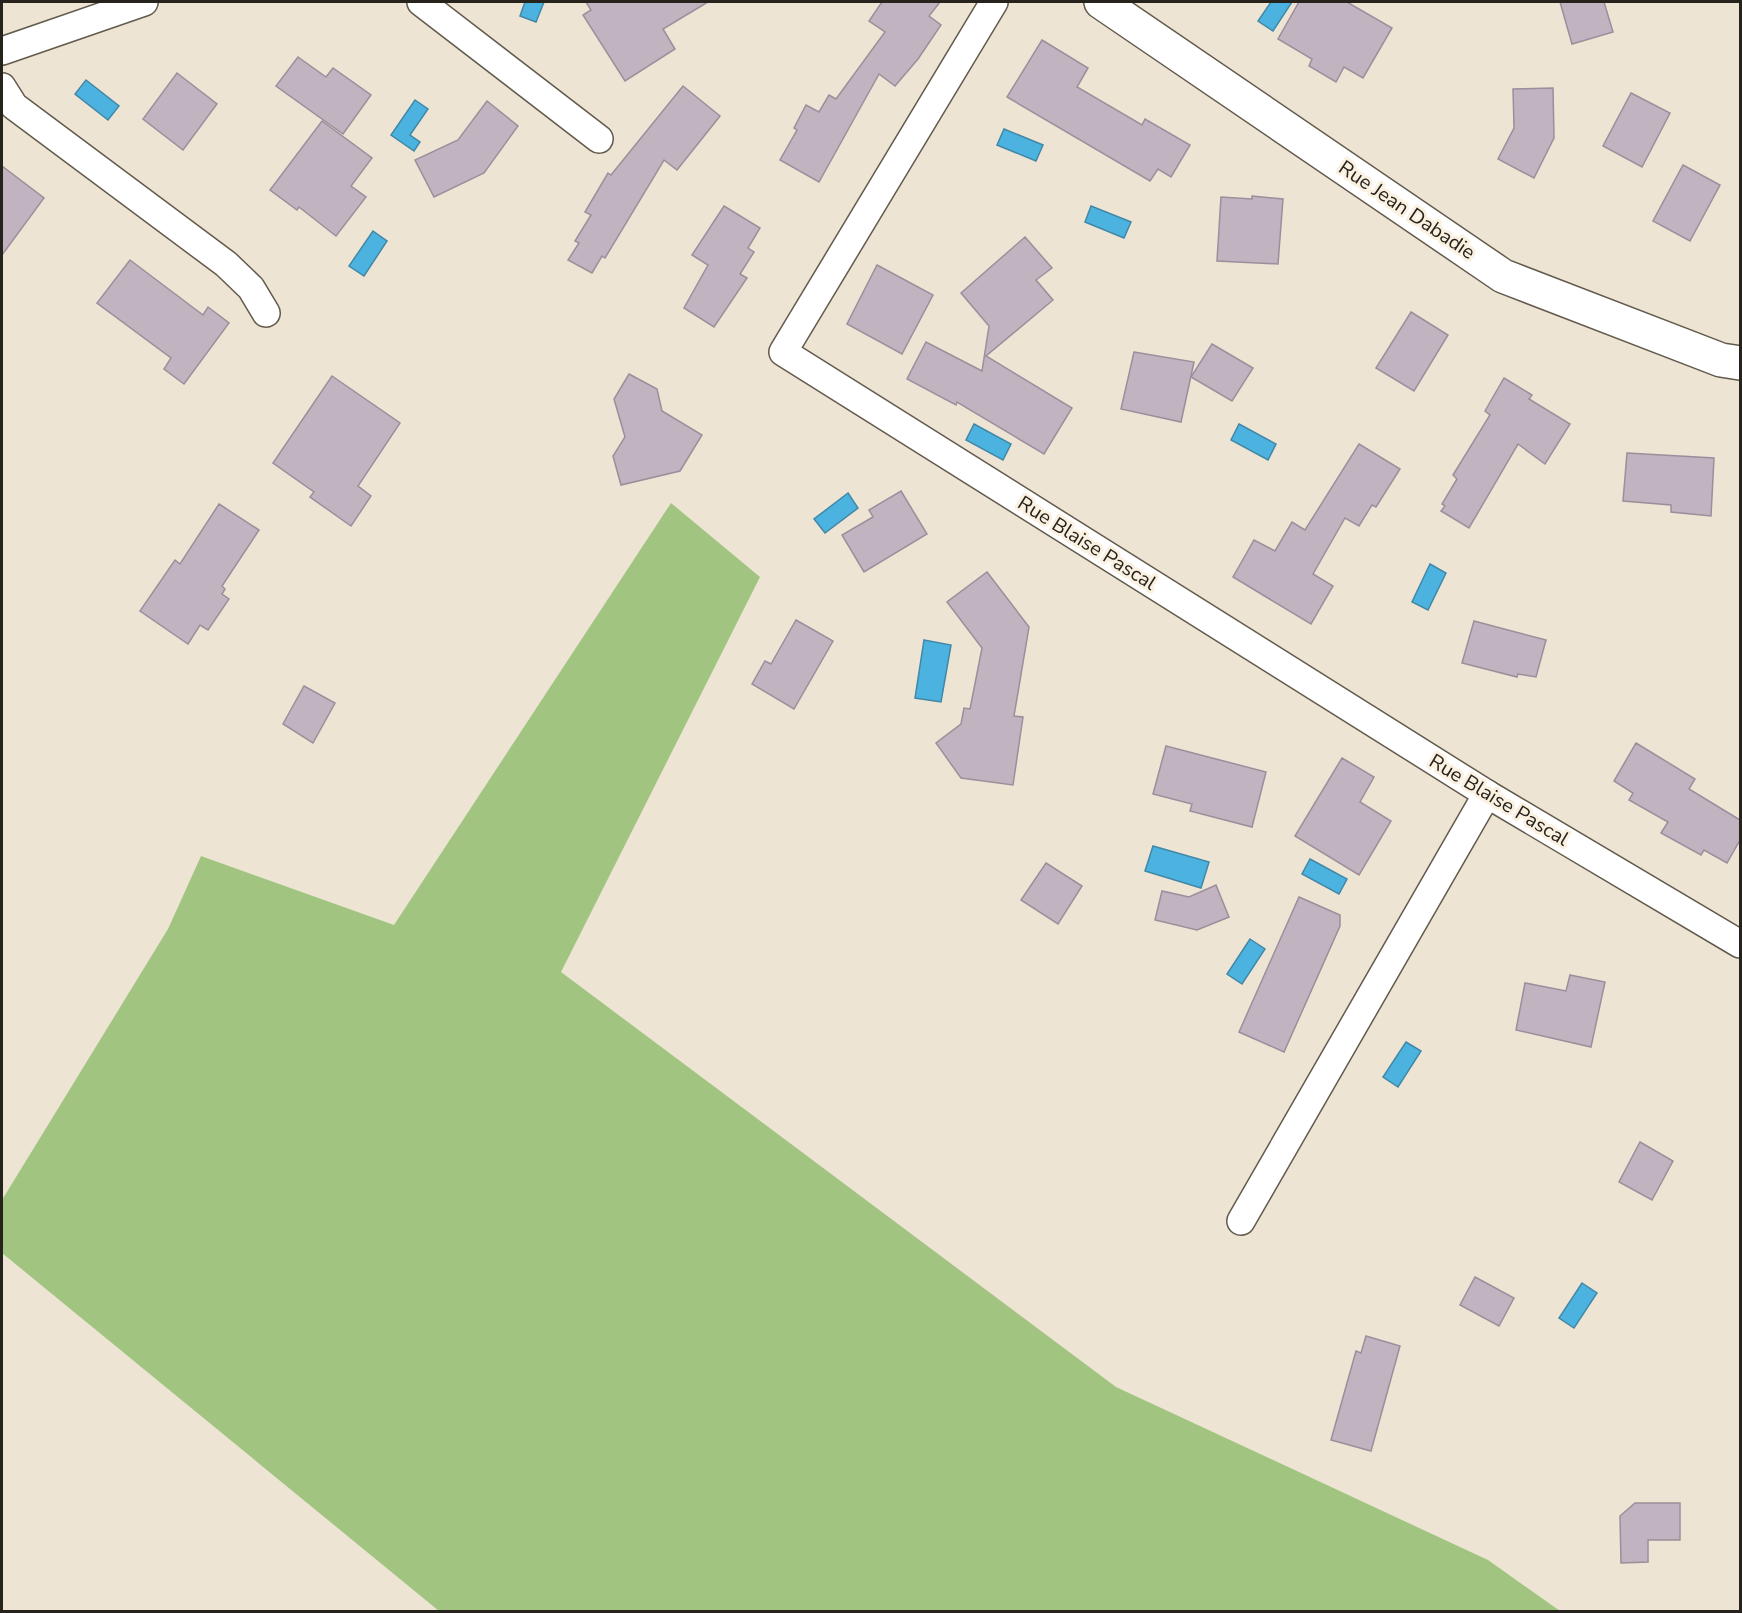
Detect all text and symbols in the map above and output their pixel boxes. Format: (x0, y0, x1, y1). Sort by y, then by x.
street label: Rue Jean Dabadie (1333, 154, 1481, 266)
street label: Rue Blaise Pascal (1013, 490, 1161, 597)
street label: Rue Blaise Pascal (1424, 748, 1574, 852)

